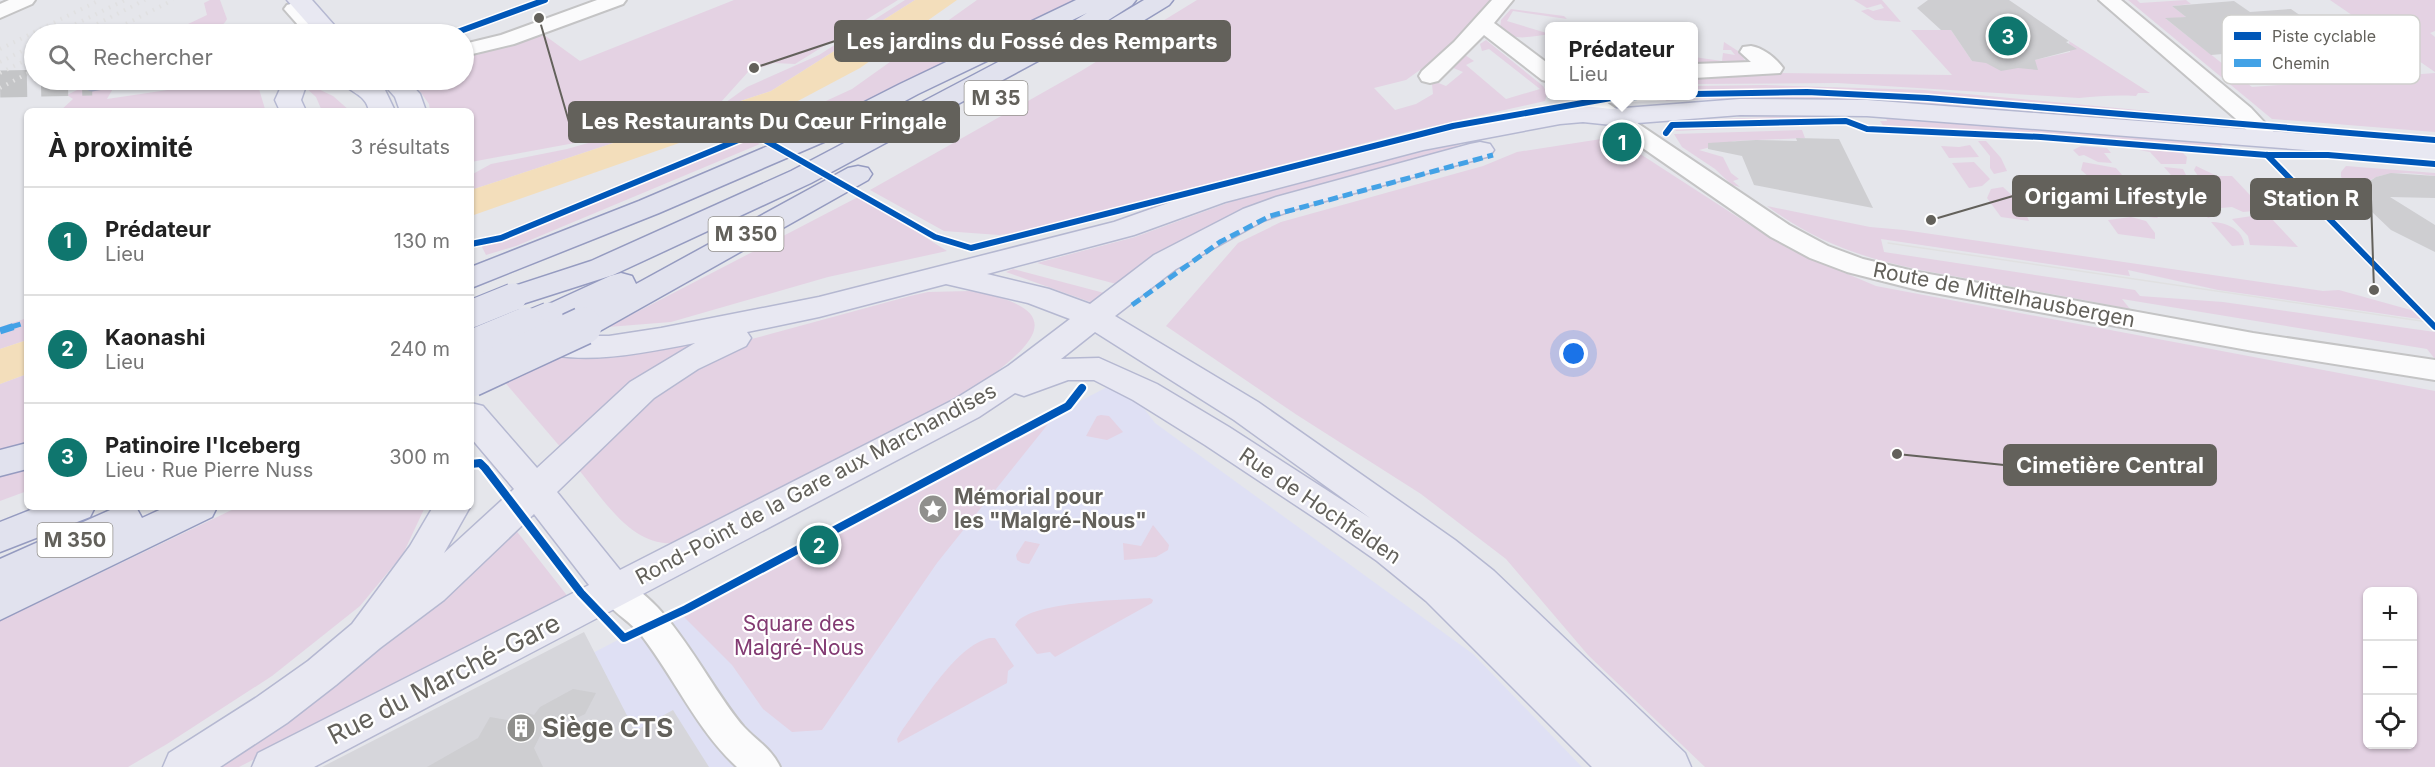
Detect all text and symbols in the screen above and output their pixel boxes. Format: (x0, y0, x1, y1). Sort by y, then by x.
pin: 3 (1988, 14, 2028, 58)
legend (2222, 15, 2420, 84)
callout: Les jardins du Fossé des Remparts (835, 21, 1230, 61)
popup (1545, 22, 1698, 100)
search box (24, 24, 474, 90)
text: Piste cyclable (2272, 26, 2376, 46)
text: Les jardins du Fossé des Remparts (846, 28, 1218, 54)
text: Prédateur (1568, 36, 1675, 62)
icon: search (45, 41, 78, 74)
text: Rechercher (93, 44, 213, 70)
text: Chemin (2272, 53, 2330, 73)
text: Lieu (1568, 62, 1608, 86)
road number: M 35 (964, 81, 1028, 115)
callout: Les Restaurants Du Cœur Fringale (569, 102, 959, 142)
text: Les Restaurants Du Cœur Fringale (581, 108, 947, 134)
pin: 1 (1602, 120, 1642, 164)
text: À proximité (48, 132, 193, 163)
text: 3 résultats (351, 135, 450, 159)
callout: Origami Lifestyle (2013, 176, 2220, 216)
callout: Station R (2251, 179, 2371, 219)
text: Origami Lifestyle (2025, 183, 2207, 209)
text: Station R (2263, 185, 2359, 211)
text: Prédateur (105, 216, 211, 242)
road number: M 350 (708, 217, 783, 251)
text: 1 (63, 229, 72, 253)
text: 130 m (394, 229, 450, 253)
text: Lieu (105, 242, 145, 266)
street label: Route de Mittelhausbergen (1871, 257, 2137, 332)
text: Kaonashi (105, 324, 206, 350)
text: 2 (61, 337, 74, 361)
text: 240 m (389, 337, 450, 361)
your location (1559, 339, 1588, 368)
text: Lieu (105, 350, 145, 374)
street label: Rond-Point de la Gare aux Marchandises (631, 378, 1000, 590)
text: Patinoire l'Iceberg (105, 432, 301, 458)
street label: Rue de Hochfelden (1235, 442, 1406, 569)
text: 3 (61, 445, 74, 469)
text: 300 m (389, 445, 450, 469)
callout: Cimetière Central (2004, 445, 2216, 485)
text: Cimetière Central (2016, 452, 2204, 478)
text: Lieu · Rue Pierre Nuss (105, 458, 313, 482)
place label: Mémorial pour les "Malgré-Nous" (954, 484, 1147, 533)
place icon: Mémorial pour les "Malgré-Nous" (917, 493, 949, 525)
pin: 2 (800, 522, 838, 568)
road number: M 350 (38, 523, 112, 557)
map controls (2363, 587, 2417, 749)
button: + (2363, 587, 2417, 641)
street label: Rue du Marché-Gare (322, 607, 565, 751)
park label: Square des Malgré-Nous (734, 611, 864, 660)
button: − (2363, 641, 2417, 695)
button: locate (2363, 695, 2417, 749)
building icon: Siège CTS (505, 712, 537, 744)
place label: Siège CTS (542, 712, 673, 743)

